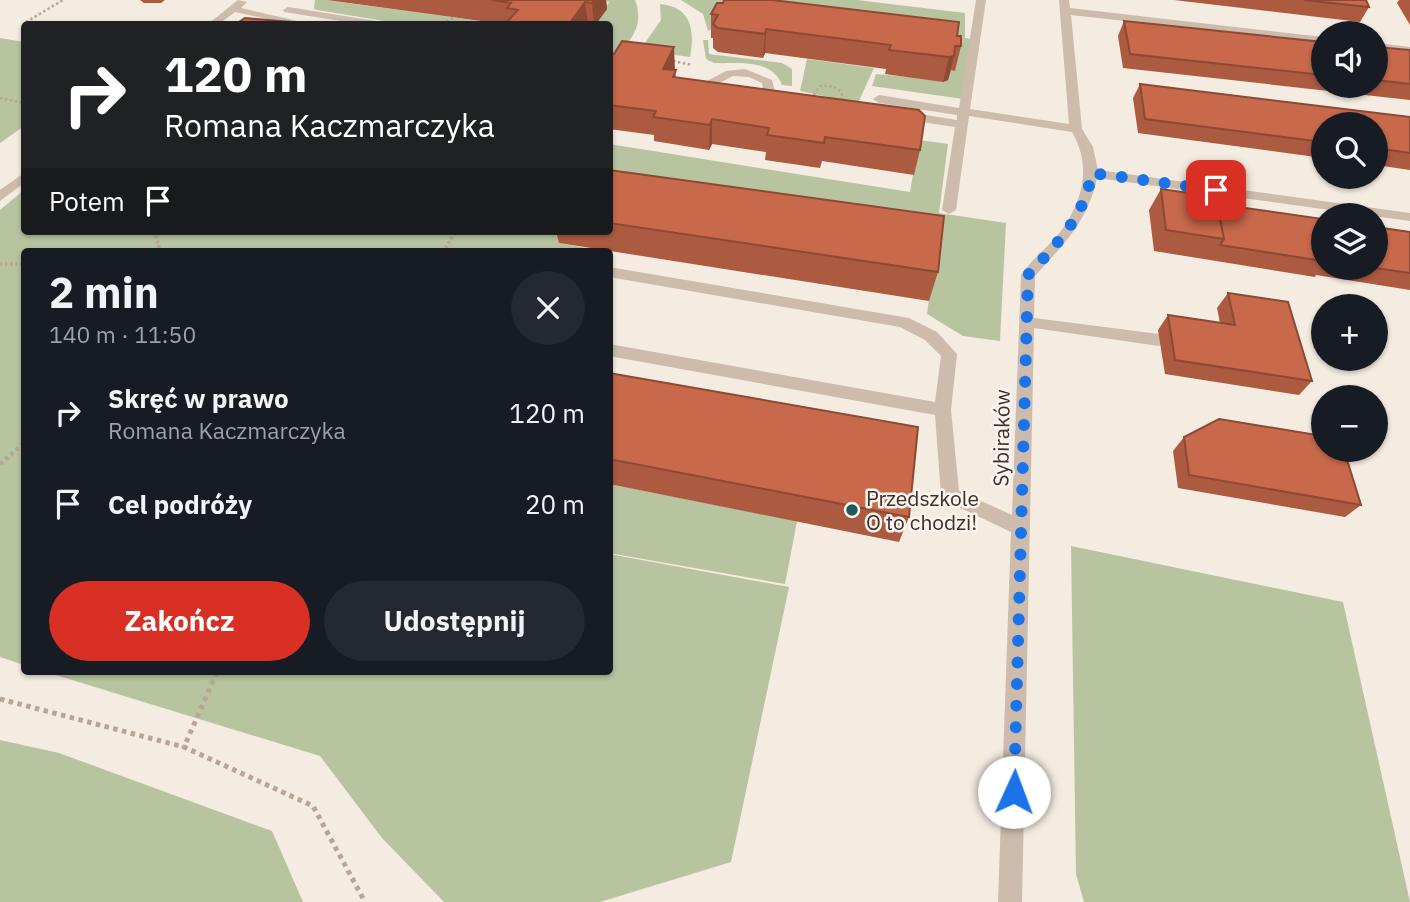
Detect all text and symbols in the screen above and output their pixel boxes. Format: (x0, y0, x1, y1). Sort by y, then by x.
map controls (1311, 21, 1388, 462)
button: sound (1311, 21, 1388, 98)
text: 120 m (164, 42, 308, 105)
icon: right (49, 49, 140, 140)
text: Romana Kaczmarczyka (164, 104, 495, 146)
button: search (1311, 112, 1388, 189)
pin (1186, 160, 1246, 220)
icon: arrive (1197, 171, 1235, 209)
icon: arrive (139, 182, 177, 220)
text: Potem (49, 184, 125, 218)
button: layers (1311, 203, 1388, 280)
text: 2 min (49, 265, 159, 320)
button: close (511, 271, 585, 345)
button: + (1311, 294, 1388, 371)
text: 140 m · 11:50 (49, 319, 196, 349)
text: Skręć w prawo (108, 381, 289, 415)
button: − (1311, 385, 1388, 462)
street label: Sybiraków (986, 389, 1016, 487)
icon: right (49, 394, 87, 432)
text: 120 m (509, 396, 585, 430)
text: Romana Kaczmarczyka (108, 415, 346, 445)
place label: Przedszkole O to chodzi! (866, 484, 979, 536)
icon: arrive (49, 485, 87, 523)
text: Cel podróży (108, 487, 252, 521)
text: 20 m (525, 487, 585, 521)
marker: Przedszkole O to chodzi! (844, 502, 860, 518)
button: Zakończ (49, 581, 310, 661)
button: Udostępnij (324, 581, 585, 661)
position arrow (977, 755, 1051, 829)

